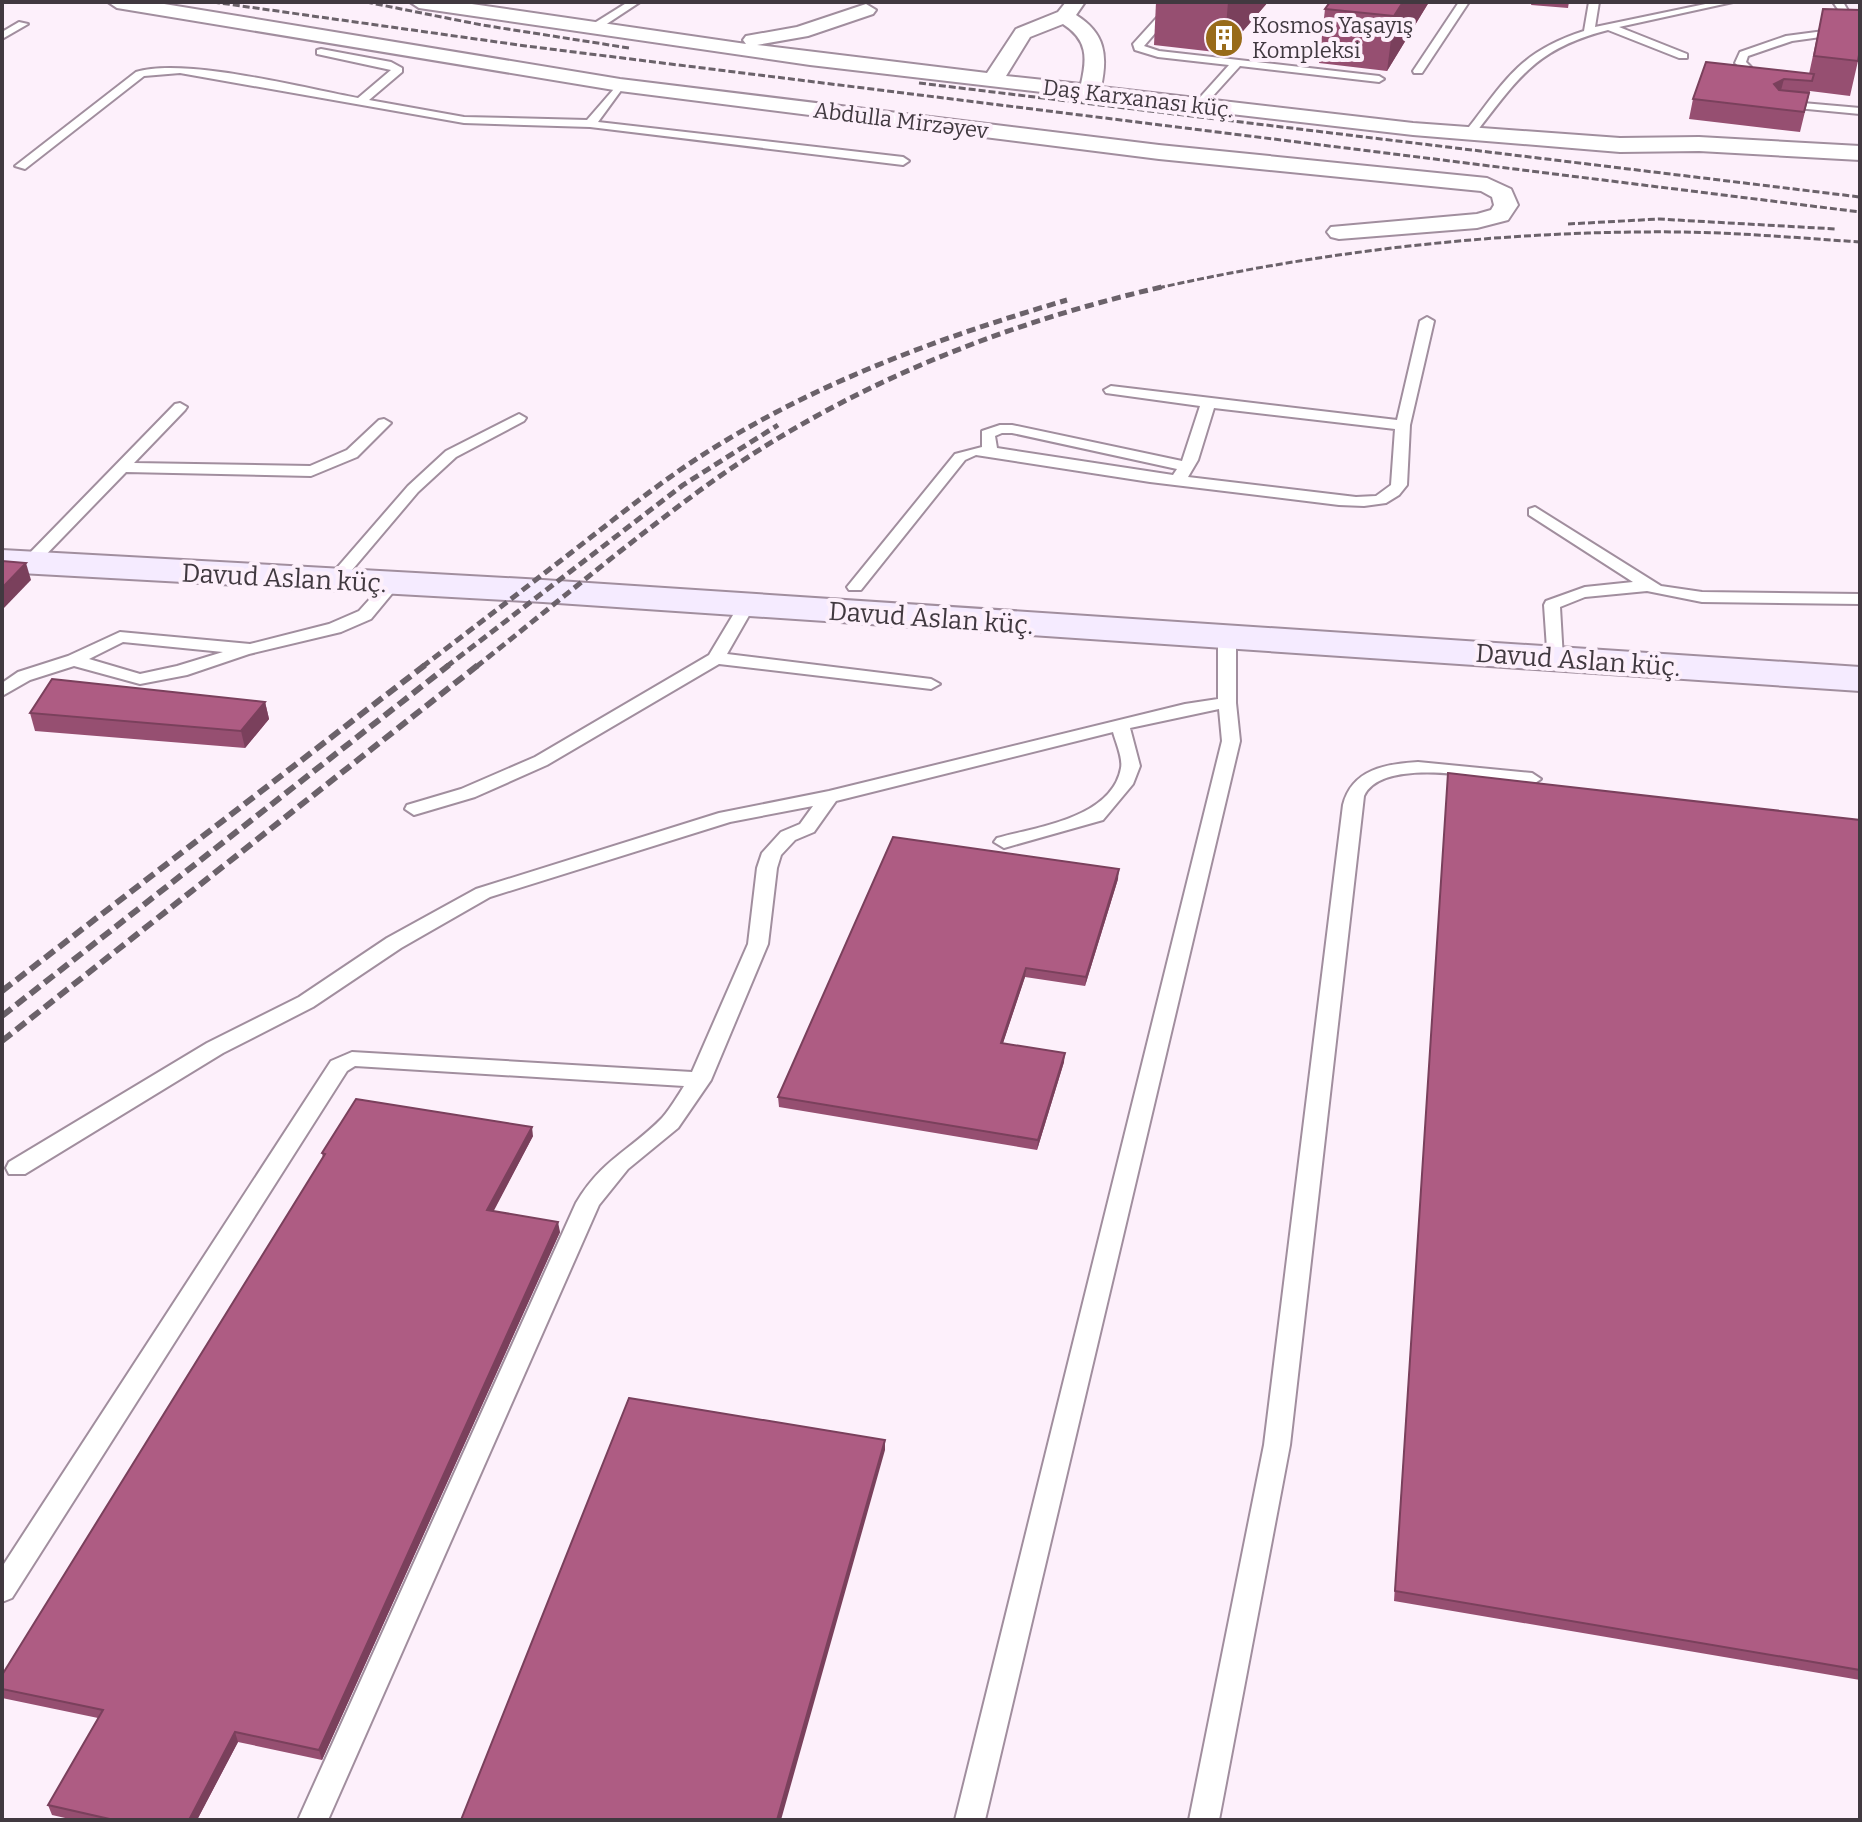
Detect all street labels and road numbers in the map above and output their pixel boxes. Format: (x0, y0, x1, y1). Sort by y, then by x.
street label: Daş Karxanası küç. (1041, 73, 1235, 124)
street label: Abdulla Mirzəyev (812, 96, 990, 145)
street label: Davud Aslan küç. (181, 558, 387, 599)
street label: Davud Aslan küç. (828, 596, 1034, 641)
street label: Davud Aslan küç. (1475, 638, 1681, 683)

